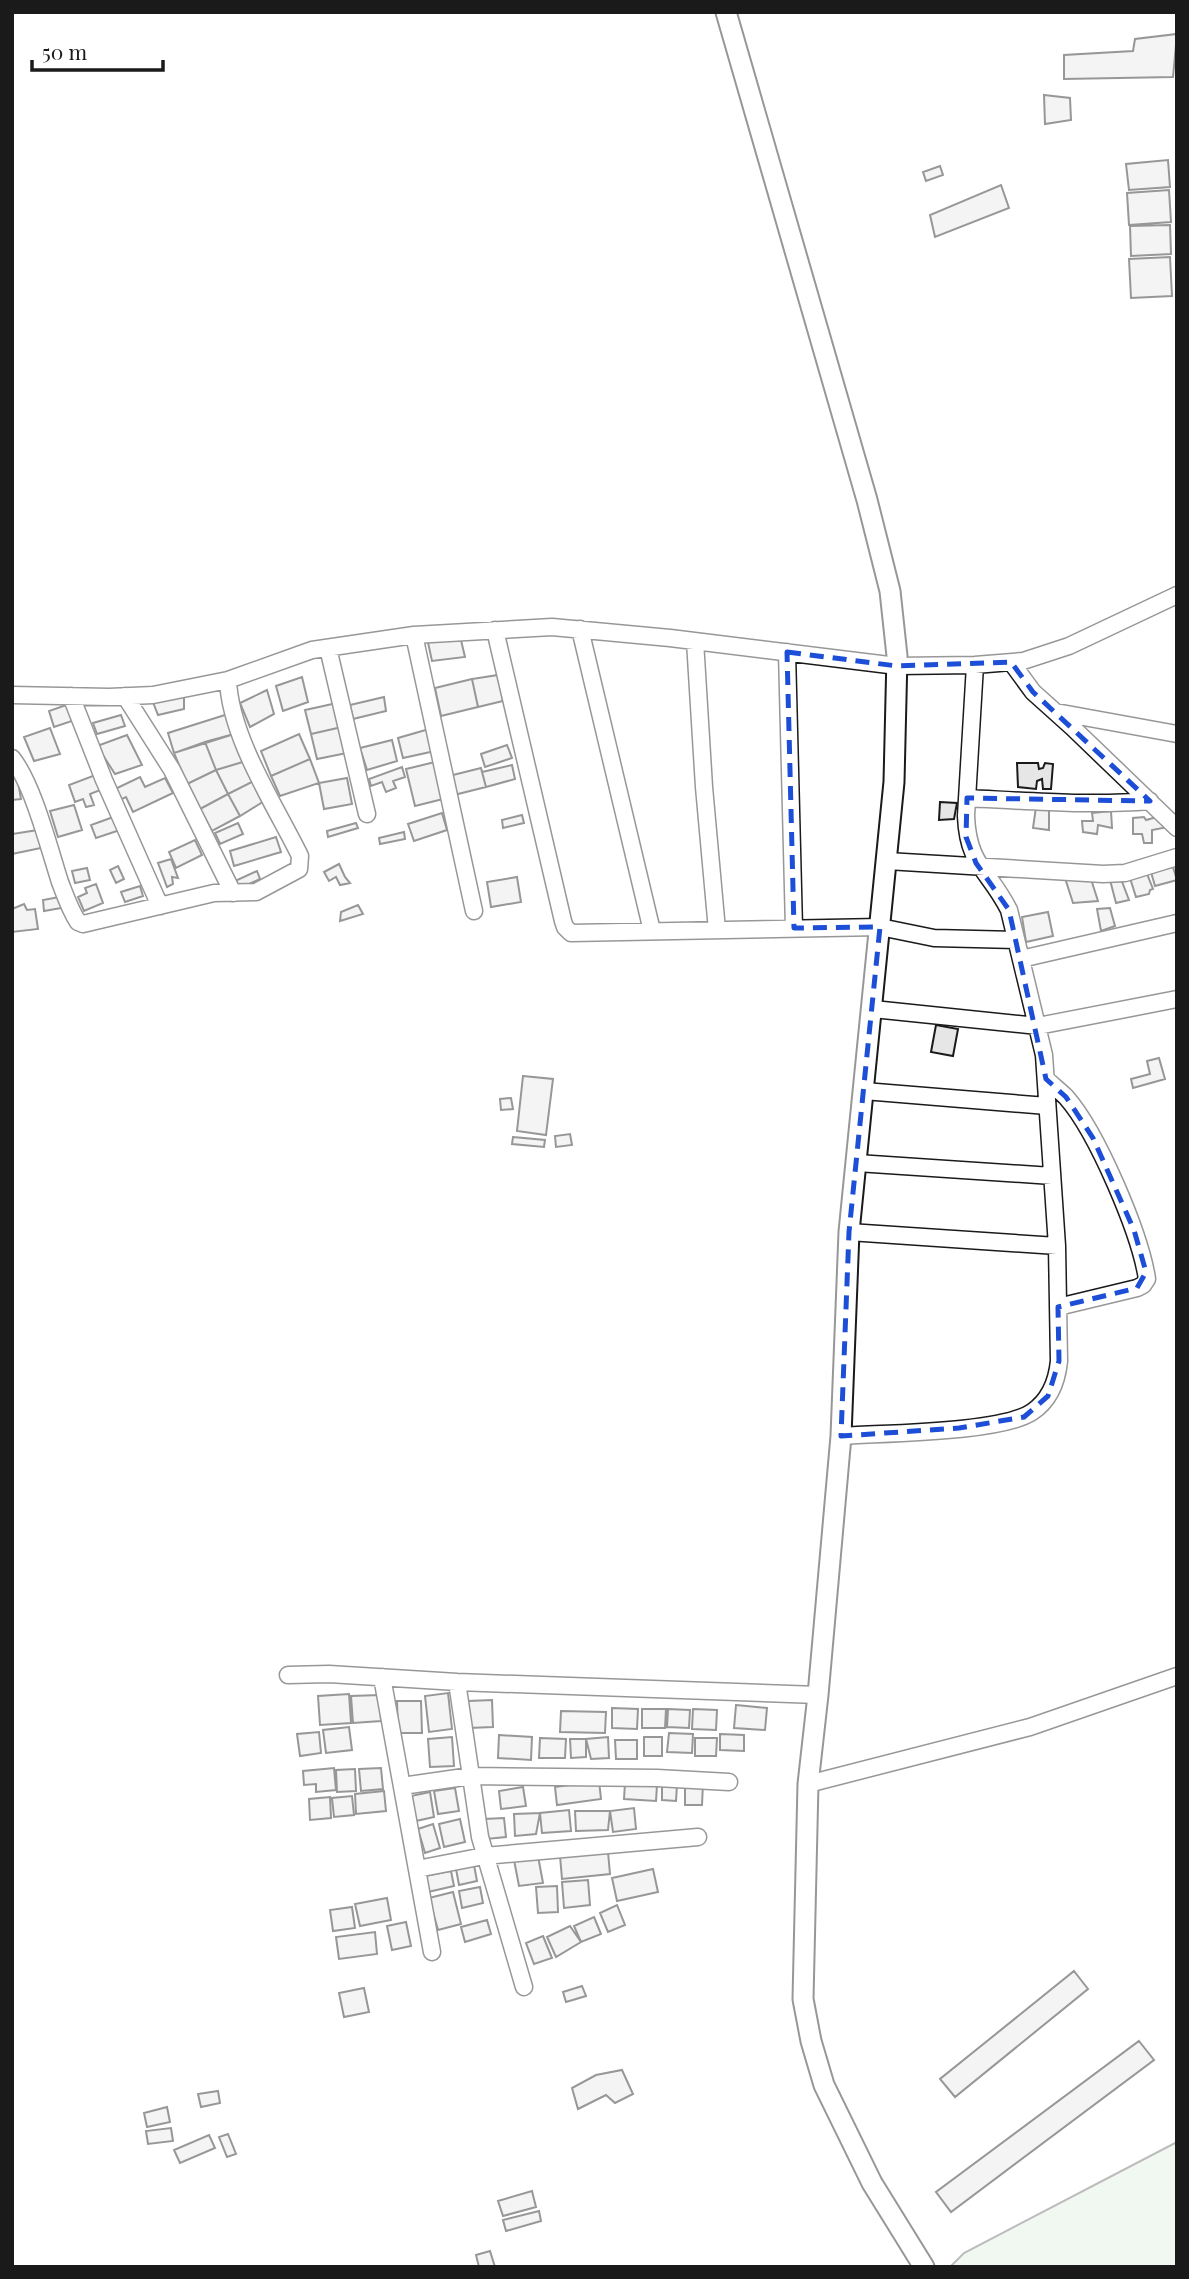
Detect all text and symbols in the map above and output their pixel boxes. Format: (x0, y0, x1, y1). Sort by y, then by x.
scale bar (32, 28, 163, 72)
text: 50 m (42, 37, 88, 65)

